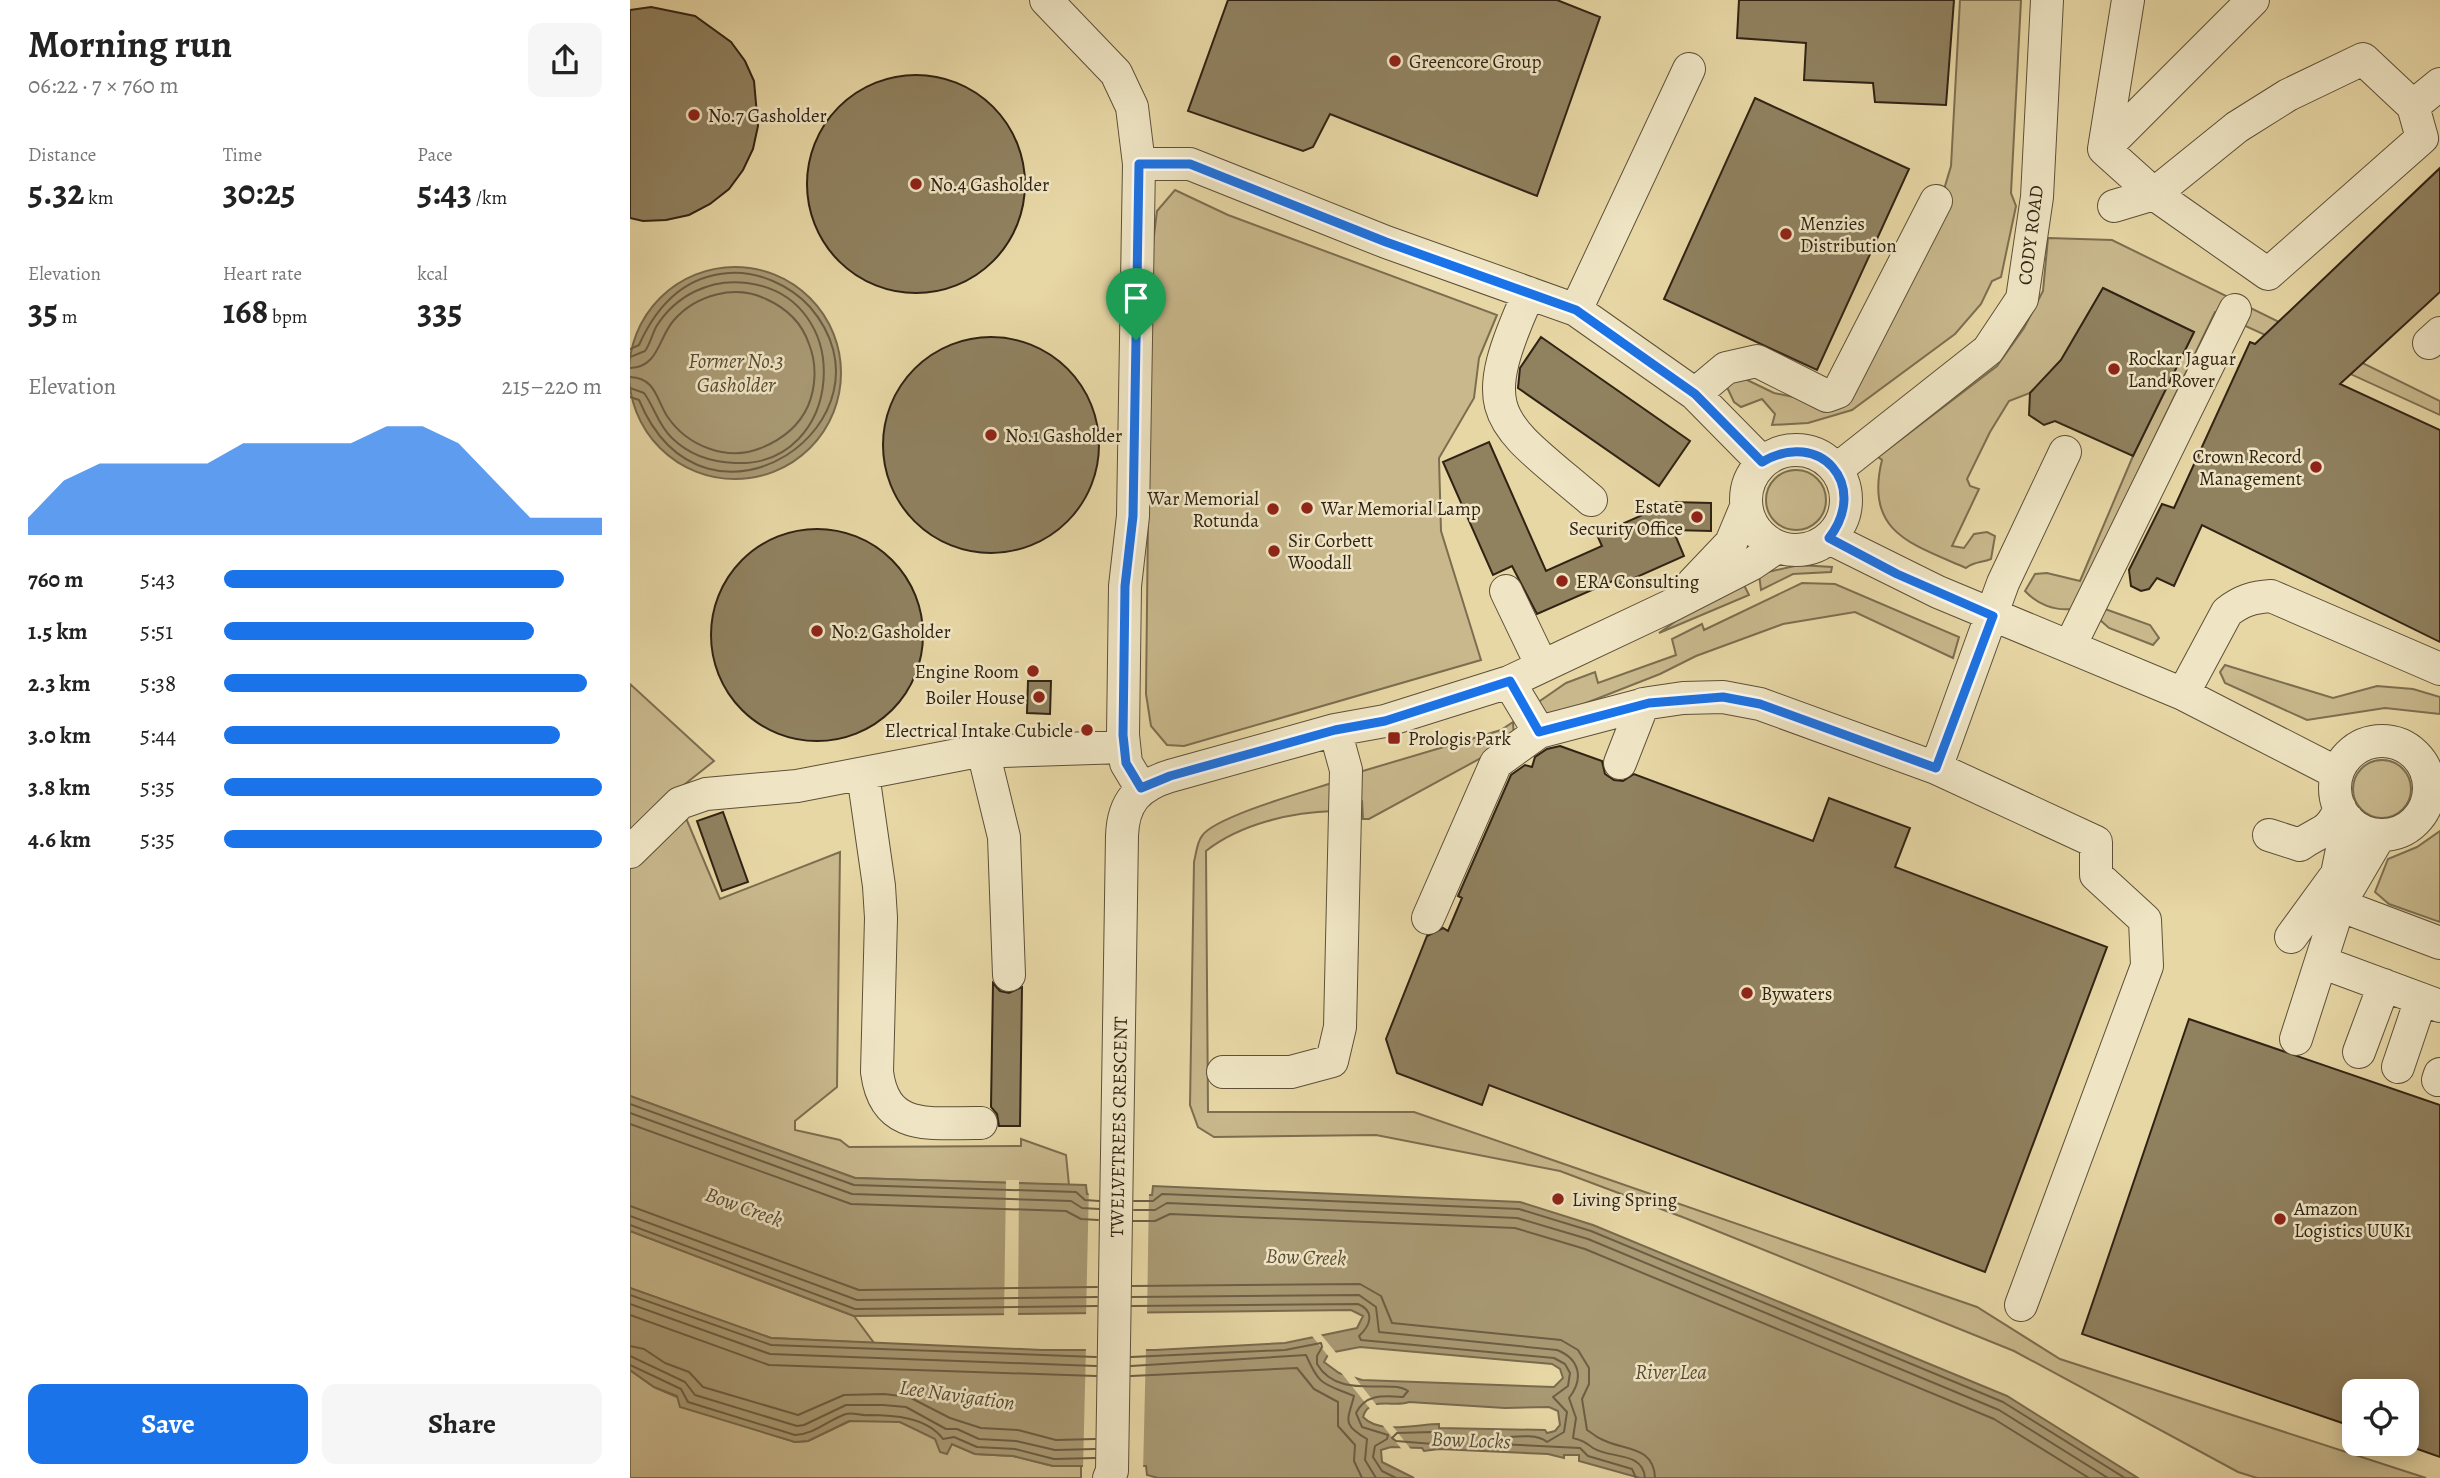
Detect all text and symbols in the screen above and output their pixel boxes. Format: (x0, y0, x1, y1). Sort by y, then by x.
text: Morning run (28, 18, 232, 70)
button: share (528, 23, 602, 97)
place label: Greencore Group (1409, 49, 1542, 75)
marker: Greencore Group (1387, 53, 1403, 69)
text: 06:22 · 7 × 760 m (28, 70, 179, 101)
place label: No.7 Gasholder (708, 103, 827, 129)
marker: No.7 Gasholder (686, 107, 702, 123)
text: Distance (28, 142, 96, 168)
text: Time (223, 142, 262, 168)
text: Pace (417, 142, 453, 168)
text: 5.32 (28, 168, 85, 216)
text: 30:25 (223, 168, 296, 216)
text: 5:43 (417, 168, 472, 216)
place label: No.4 Gasholder (930, 172, 1049, 198)
marker: No.4 Gasholder (908, 176, 924, 192)
street label: CODY ROAD (2012, 184, 2050, 287)
text: km (85, 185, 114, 211)
text: /km (472, 185, 507, 211)
place label: Menzies Distribution (1800, 211, 1897, 259)
marker: Menzies Distribution (1778, 226, 1794, 242)
text: Elevation (28, 261, 101, 287)
text: Heart rate (223, 261, 302, 287)
text: kcal (417, 261, 448, 287)
pin (1106, 268, 1166, 340)
icon: arrive (1117, 279, 1155, 317)
text: 35 (28, 287, 58, 335)
text: 168 (223, 287, 268, 335)
text: 335 (417, 287, 462, 335)
text: m (58, 304, 78, 330)
text: bpm (268, 304, 308, 330)
place label: Rockar Jaguar Land Rover (2128, 346, 2236, 394)
water label: Former No.3 Gasholder (688, 347, 784, 399)
marker: Rockar Jaguar Land Rover (2106, 361, 2122, 377)
text: Elevation (28, 371, 116, 402)
text: 215–220 m (502, 371, 602, 402)
place label: No.1 Gasholder (1005, 423, 1122, 449)
marker: No.1 Gasholder (983, 427, 999, 443)
place label: Crown Record Management (2193, 444, 2303, 492)
marker: Crown Record Management (2308, 459, 2324, 475)
place label: War Memorial Rotunda (1146, 486, 1259, 534)
place label: Estate Security Office (1569, 494, 1683, 542)
place label: War Memorial Lamp (1320, 496, 1481, 522)
marker: War Memorial Lamp (1299, 500, 1315, 516)
marker: War Memorial Rotunda (1265, 501, 1281, 517)
marker: Estate Security Office (1689, 509, 1705, 525)
place label: Sir Corbett Woodall (1287, 528, 1373, 576)
marker: Sir Corbett Woodall (1266, 543, 1282, 559)
text: 760 m (28, 564, 83, 595)
text: 5:43 (140, 564, 175, 595)
place label: ERA Consulting (1576, 569, 1700, 595)
marker: ERA Consulting (1554, 573, 1570, 589)
text: 1.5 km (28, 616, 88, 647)
text: 5:51 (140, 616, 173, 647)
place label: No.2 Gasholder (831, 619, 951, 645)
marker: No.2 Gasholder (809, 623, 825, 639)
place label: Engine Room (915, 659, 1019, 685)
marker: Engine Room (1025, 663, 1041, 679)
text: 2.3 km (28, 668, 91, 699)
text: 5:38 (140, 668, 176, 699)
place label: Boiler House (925, 685, 1025, 711)
marker: Boiler House (1031, 689, 1047, 705)
place label: Electrical Intake Cubicle (885, 718, 1073, 744)
text: 3.0 km (28, 720, 91, 751)
text: 5:44 (140, 720, 176, 751)
marker: Electrical Intake Cubicle (1079, 722, 1095, 738)
place label: Prologis Park (1408, 726, 1511, 752)
marker: Prologis Park (1386, 730, 1402, 746)
text: 3.8 km (28, 772, 90, 803)
text: 5:35 (140, 772, 175, 803)
text: 4.6 km (28, 824, 91, 855)
text: 5:35 (140, 824, 175, 855)
place label: Bywaters (1761, 981, 1832, 1007)
marker: Bywaters (1739, 985, 1755, 1001)
street label: TWELVETREES CRESCENT (1104, 1016, 1134, 1238)
water label: Bow Creek (701, 1180, 787, 1234)
place label: Living Spring (1572, 1187, 1678, 1213)
marker: Living Spring (1550, 1191, 1566, 1207)
place label: Amazon Logistics UUK1 (2293, 1196, 2412, 1244)
marker: Amazon Logistics UUK1 (2272, 1211, 2288, 1227)
water label: Bow Creek (1265, 1242, 1347, 1272)
water label: River Lea (1635, 1358, 1707, 1386)
water label: Lee Navigation (897, 1373, 1017, 1417)
map controls (2342, 1379, 2419, 1456)
button: locate (2342, 1379, 2419, 1456)
button: Save (28, 1384, 308, 1464)
button: Share (322, 1384, 602, 1464)
water label: Bow Locks (1431, 1425, 1511, 1455)

